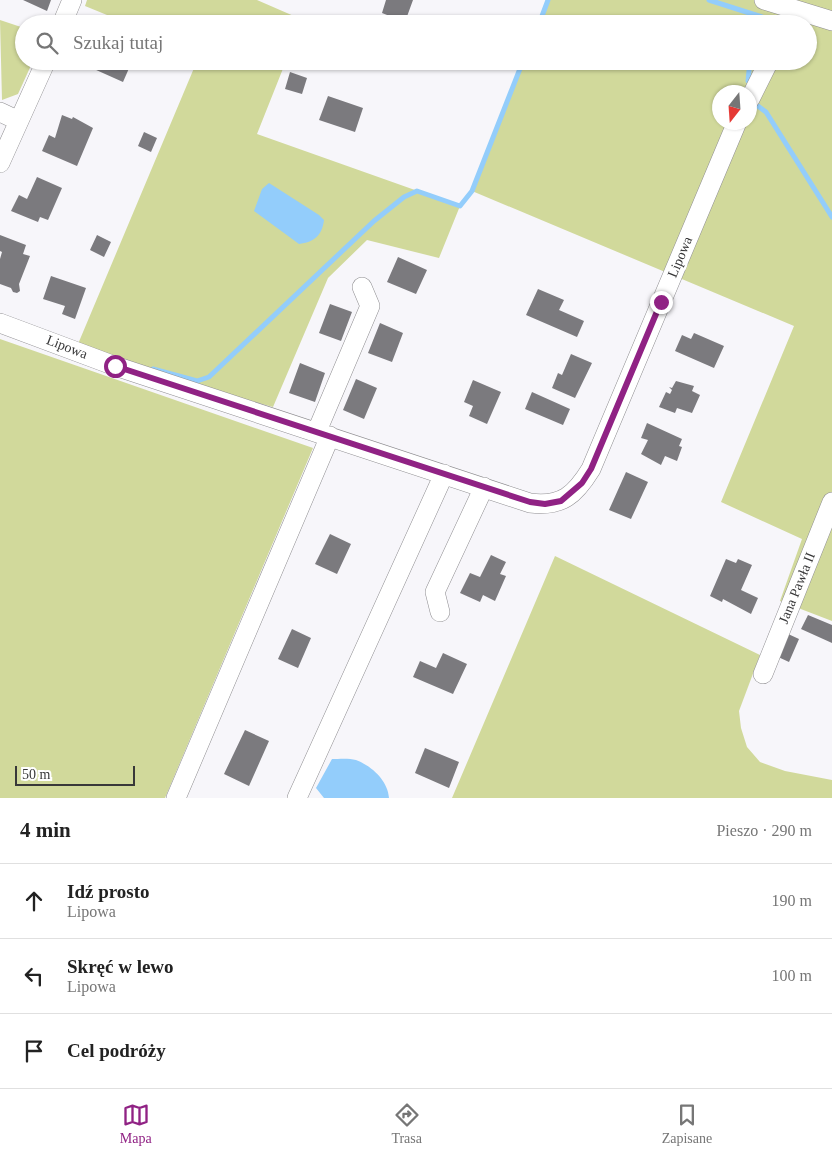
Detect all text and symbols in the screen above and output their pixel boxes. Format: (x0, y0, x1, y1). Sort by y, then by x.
search box (15, 15, 817, 70)
icon: search (33, 29, 61, 57)
text: Szukaj tutaj (73, 32, 163, 53)
north arrow (712, 85, 757, 130)
street label: Lipowa (665, 234, 696, 280)
route end (650, 291, 673, 314)
street label: Lipowa (44, 332, 90, 362)
route start (104, 355, 127, 378)
street label: Jana Pawła II (776, 550, 818, 626)
scale bar (15, 763, 135, 786)
text: 50 m (22, 767, 50, 782)
text: 4 min (20, 818, 71, 842)
text: Pieszo · 290 m (716, 822, 812, 839)
text: Idź prosto (67, 881, 150, 902)
icon: ahead (20, 887, 48, 915)
text: 190 m (772, 892, 812, 909)
text: Lipowa (67, 903, 116, 920)
text: Skręć w lewo (67, 956, 174, 977)
icon: left (20, 962, 48, 990)
text: 100 m (772, 967, 812, 984)
text: Lipowa (67, 978, 116, 995)
icon: arrive (20, 1037, 48, 1065)
text: Cel podróży (67, 1040, 166, 1061)
tab: Mapa (120, 1101, 152, 1147)
tab: Trasa (391, 1101, 422, 1147)
tab: Zapisane (662, 1101, 712, 1147)

